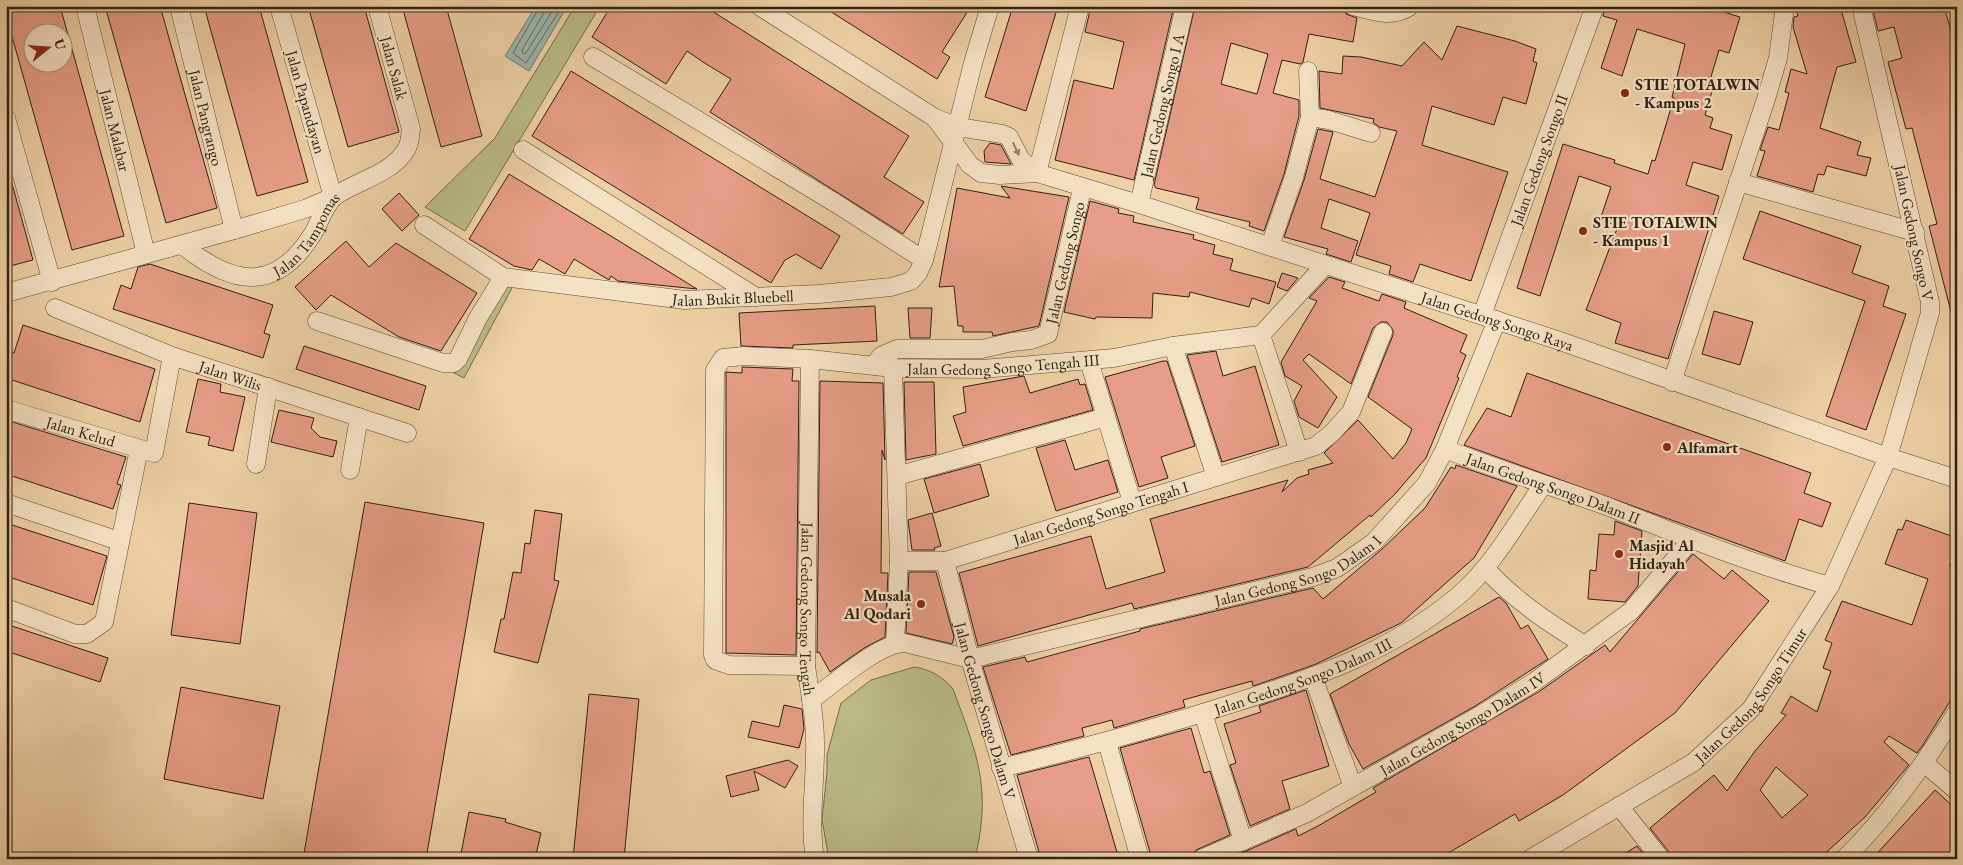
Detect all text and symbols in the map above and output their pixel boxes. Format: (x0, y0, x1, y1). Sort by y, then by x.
north arrow (22, 22, 72, 72)
street label: Jalan Gedong Songo I A (1134, 30, 1189, 182)
street label: Jalan Salak (375, 32, 413, 103)
text: U (50, 37, 71, 52)
street label: Jalan Papandayan (281, 46, 331, 157)
street label: Jalan Pangrango (184, 65, 228, 168)
place label: STIE TOTALWIN - Kampus 2 (1635, 74, 1760, 113)
street label: Jalan Malabar (95, 85, 136, 174)
marker: STIE TOTALWIN - Kampus 2 (1619, 87, 1631, 99)
street label: Jalan Gedong Songo II (1504, 91, 1573, 231)
one-way arrow (1012, 142, 1020, 157)
street label: Jalan Gedong Songo V (1889, 161, 1939, 303)
street label: Jalan Tampomas (267, 186, 343, 283)
street label: Jalan Gedong Songo (1040, 199, 1089, 328)
place label: STIE TOTALWIN - Kampus 1 (1593, 212, 1718, 251)
marker: STIE TOTALWIN - Kampus 1 (1577, 225, 1589, 237)
street label: Jalan Bukit Bluebell (669, 285, 794, 311)
street label: Jalan Gedong Songo Raya (1417, 285, 1577, 356)
street label: Jalan Gedong Songo Tengah III (905, 349, 1101, 380)
street label: Jalan Wilis (194, 354, 265, 395)
street label: Jalan Kelud (42, 410, 119, 452)
place label: Alfamart (1676, 437, 1738, 458)
marker: Alfamart (1661, 441, 1673, 453)
street label: Jalan Gedong Songo Dalam II (1461, 447, 1644, 529)
street label: Jalan Gedong Songo Tengah I (1009, 476, 1191, 550)
street label: Jalan Gedong Songo Tengah (796, 520, 821, 697)
street label: Jalan Gedong Songo Dalam I (1211, 530, 1386, 611)
place label: Masjid Al Hidayah (1629, 535, 1694, 574)
marker: Masjid Al Hidayah (1613, 548, 1625, 560)
place label: Musala Al Qodari (843, 585, 912, 624)
marker: Musala Al Qodari (915, 598, 927, 610)
street label: Jalan Gedong Songo Dalam V (950, 618, 1021, 802)
street label: Jalan Gedong Songo Timur (1688, 623, 1812, 768)
street label: Jalan Gedong Songo Dalam III (1210, 632, 1396, 720)
street label: Jalan Gedong Songo Dalam IV (1374, 667, 1550, 781)

